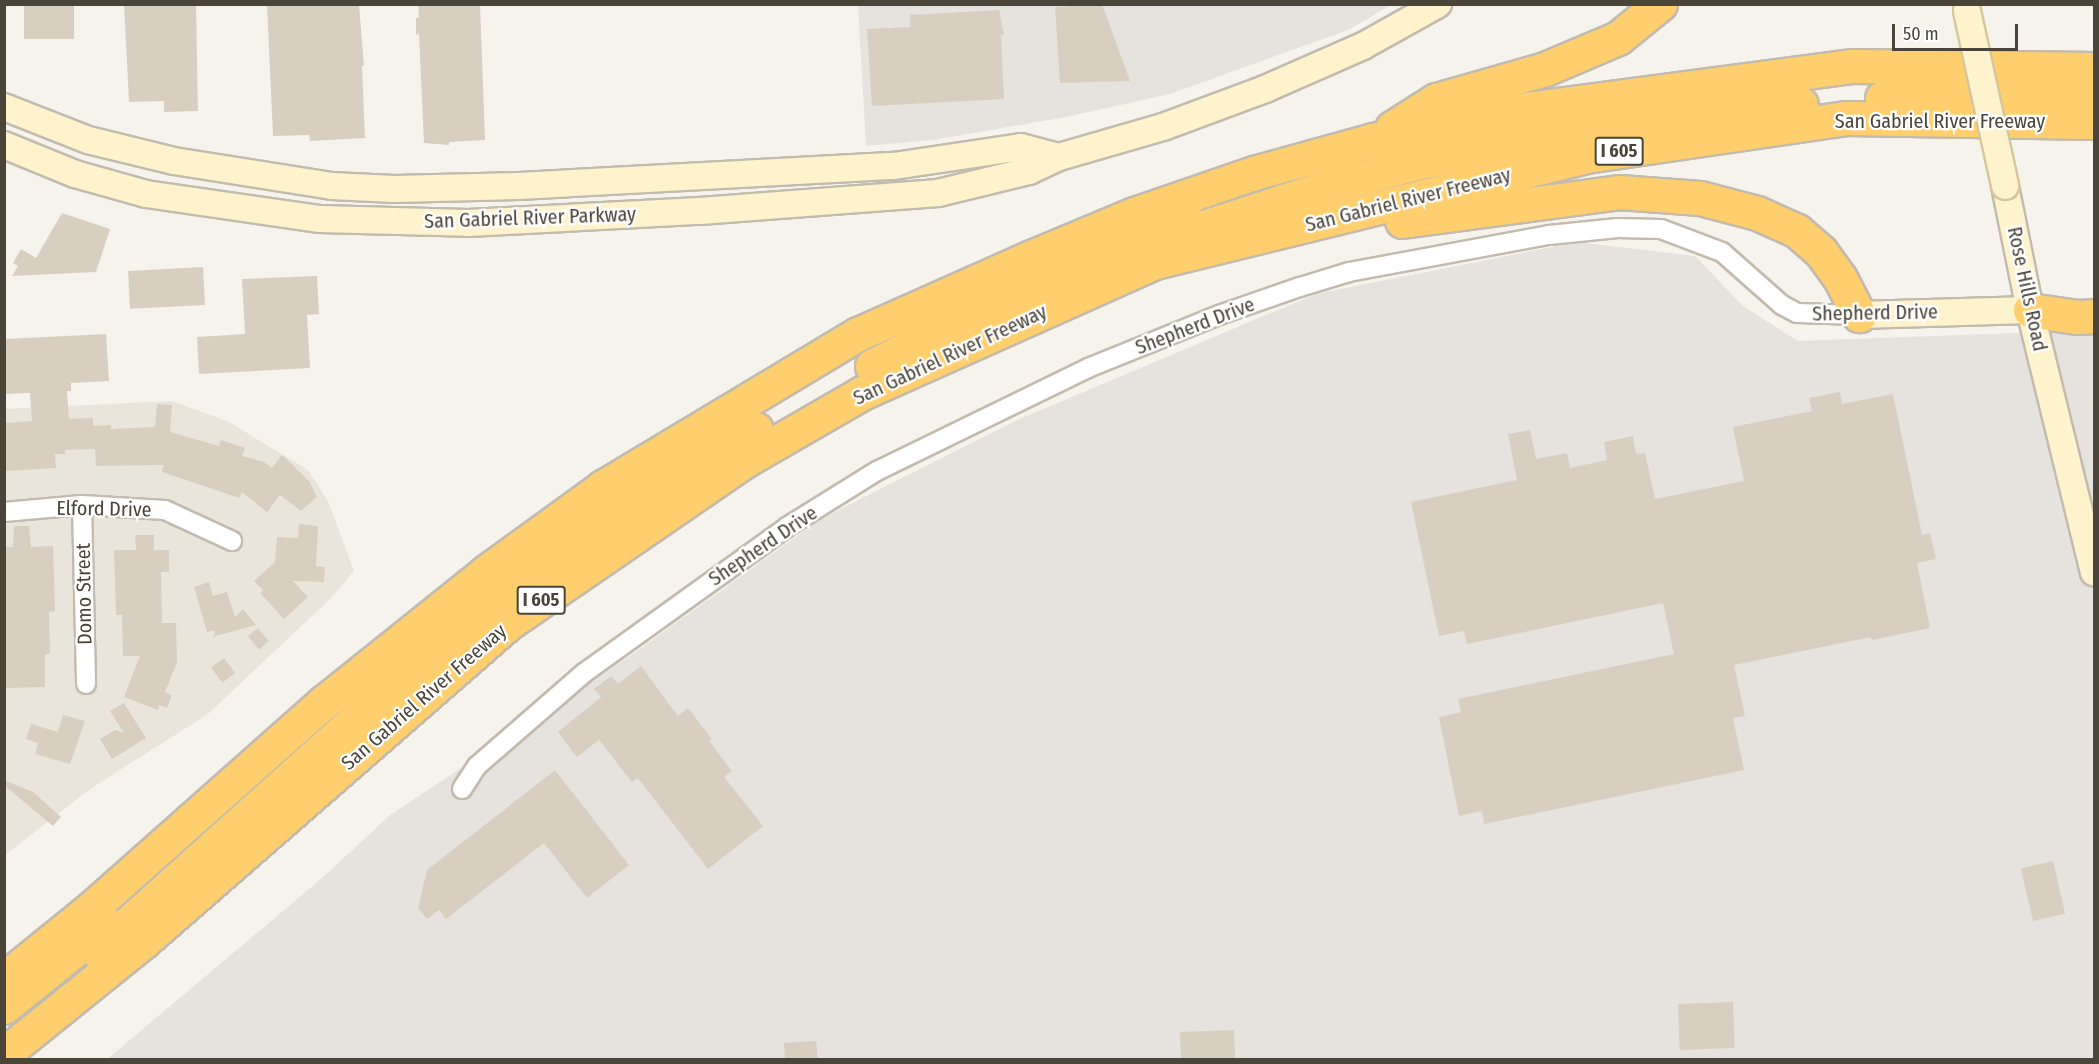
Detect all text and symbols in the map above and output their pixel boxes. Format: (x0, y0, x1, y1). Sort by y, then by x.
scale bar (1895, 12, 2021, 50)
text: 50 m (1903, 23, 1939, 45)
street label: San Gabriel River Freeway (1835, 109, 2045, 133)
road number: I 605 (1594, 136, 1644, 166)
street label: San Gabriel River Freeway (1303, 163, 1513, 237)
street label: San Gabriel River Parkway (424, 202, 636, 234)
street label: Rose Hills Road (2002, 225, 2052, 353)
street label: Shepherd Drive (1132, 292, 1258, 360)
street label: San Gabriel River Freeway (850, 300, 1050, 410)
street label: Shepherd Drive (1812, 300, 1938, 326)
street label: Elford Drive (56, 496, 152, 522)
street label: Shepherd Drive (704, 501, 822, 591)
street label: Domo Street (71, 543, 97, 645)
road number: I 605 (516, 585, 566, 615)
street label: San Gabriel River Freeway (337, 619, 511, 775)

